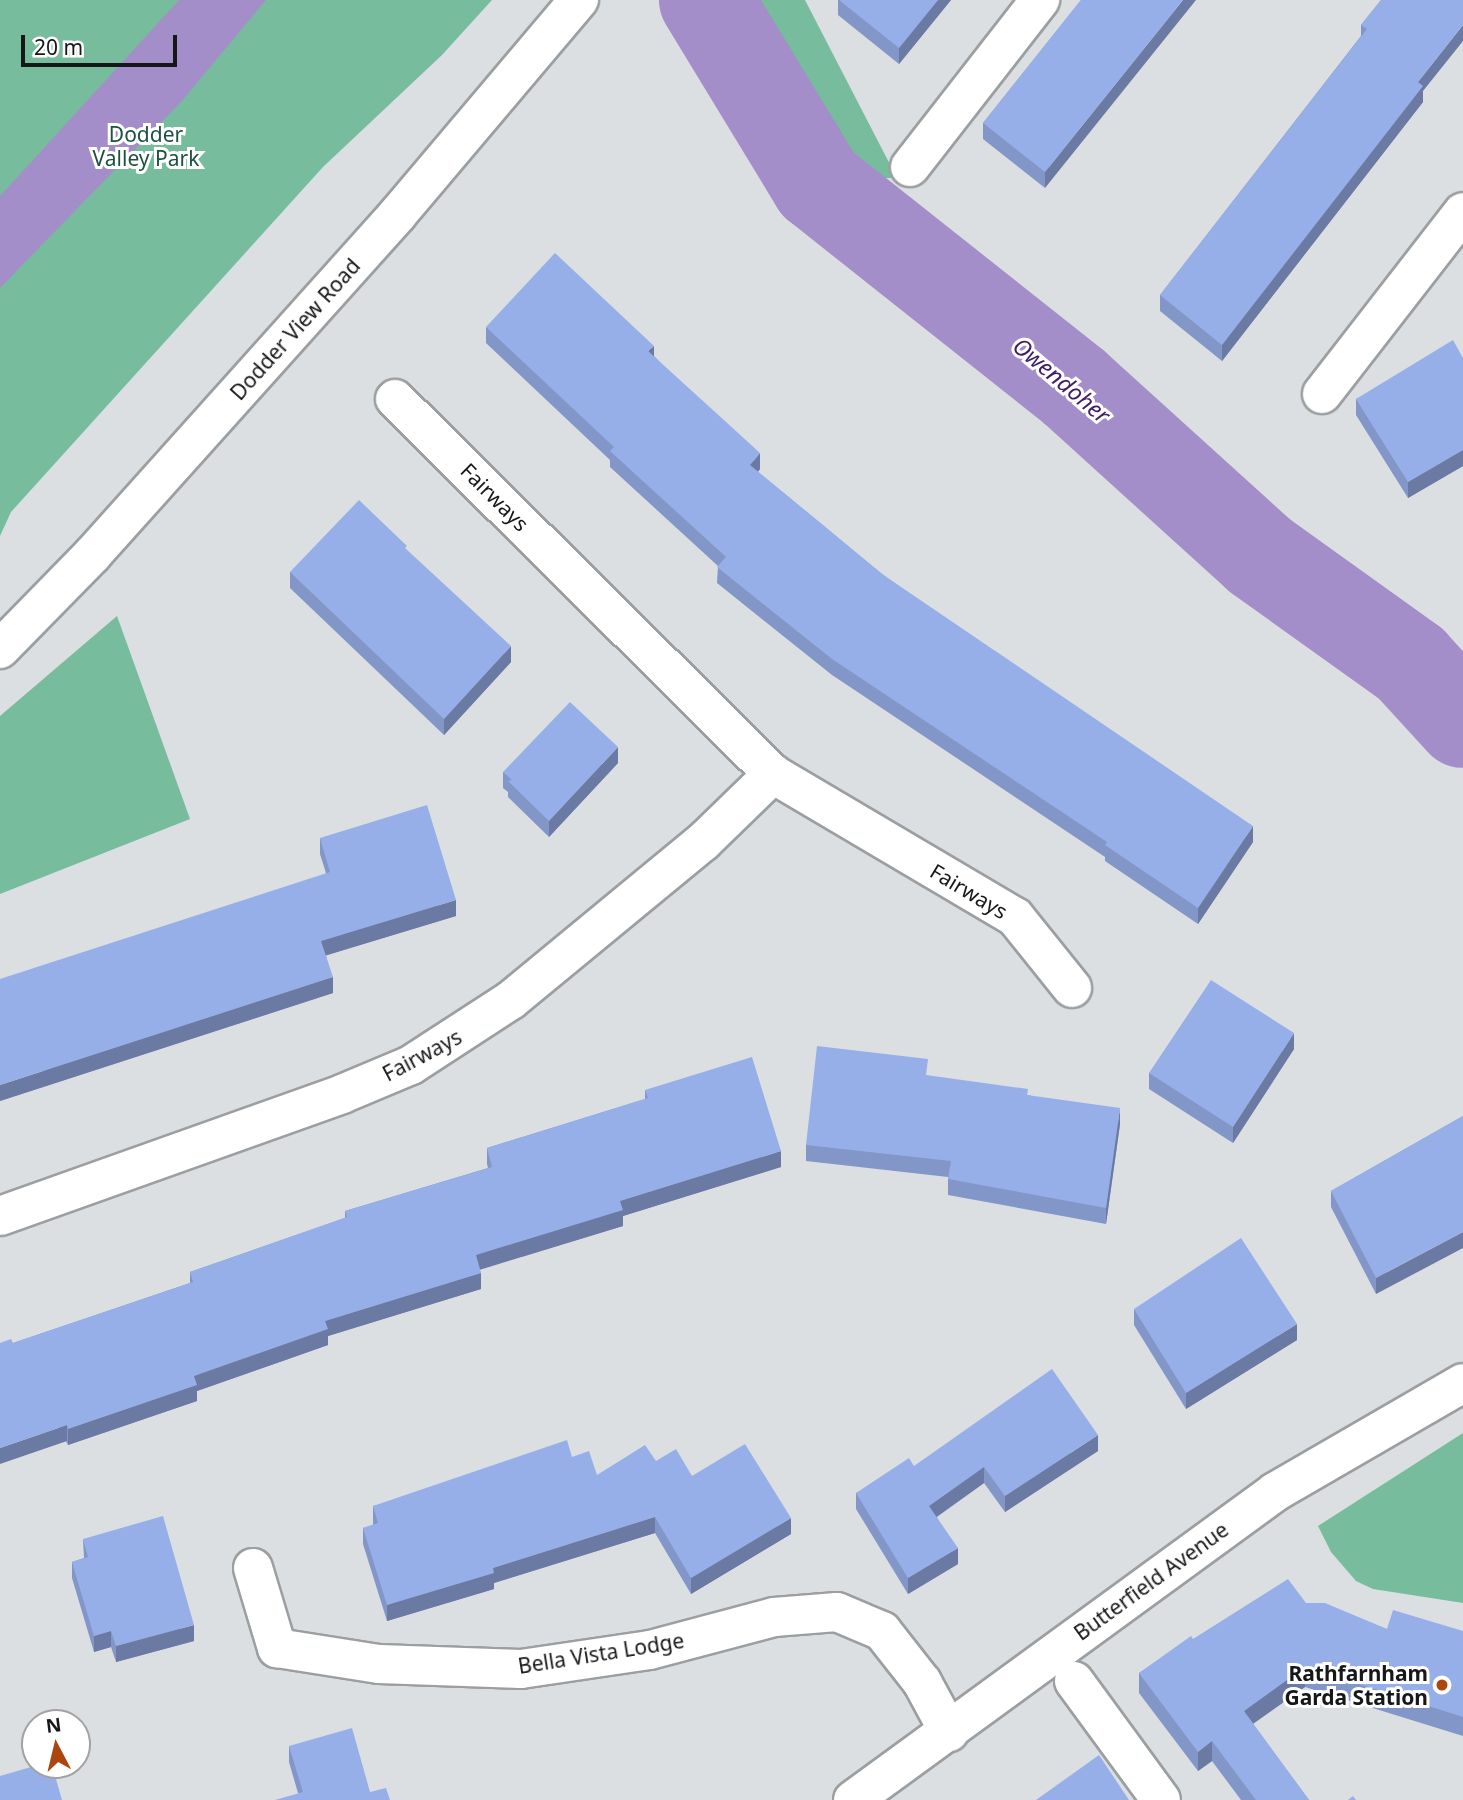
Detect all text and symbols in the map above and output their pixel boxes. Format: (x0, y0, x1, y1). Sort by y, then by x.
scale bar (24, 21, 180, 65)
text: 20 m (34, 33, 83, 61)
park label: Dodder Valley Park (93, 121, 199, 171)
street label: Dodder View Road (225, 253, 365, 405)
water label: Owendoher (1008, 331, 1116, 429)
street label: Fairways (456, 458, 534, 536)
street label: Fairways (926, 858, 1012, 924)
street label: Fairways (378, 1024, 466, 1086)
street label: Butterfield Avenue (1069, 1517, 1233, 1645)
street label: Bella Vista Lodge (516, 1627, 686, 1679)
place label: Rathfarnham Garda Station (1285, 1660, 1428, 1710)
marker: Rathfarnham Garda Station (1434, 1677, 1450, 1693)
north arrow (21, 1709, 91, 1779)
text: N (44, 1711, 63, 1739)

